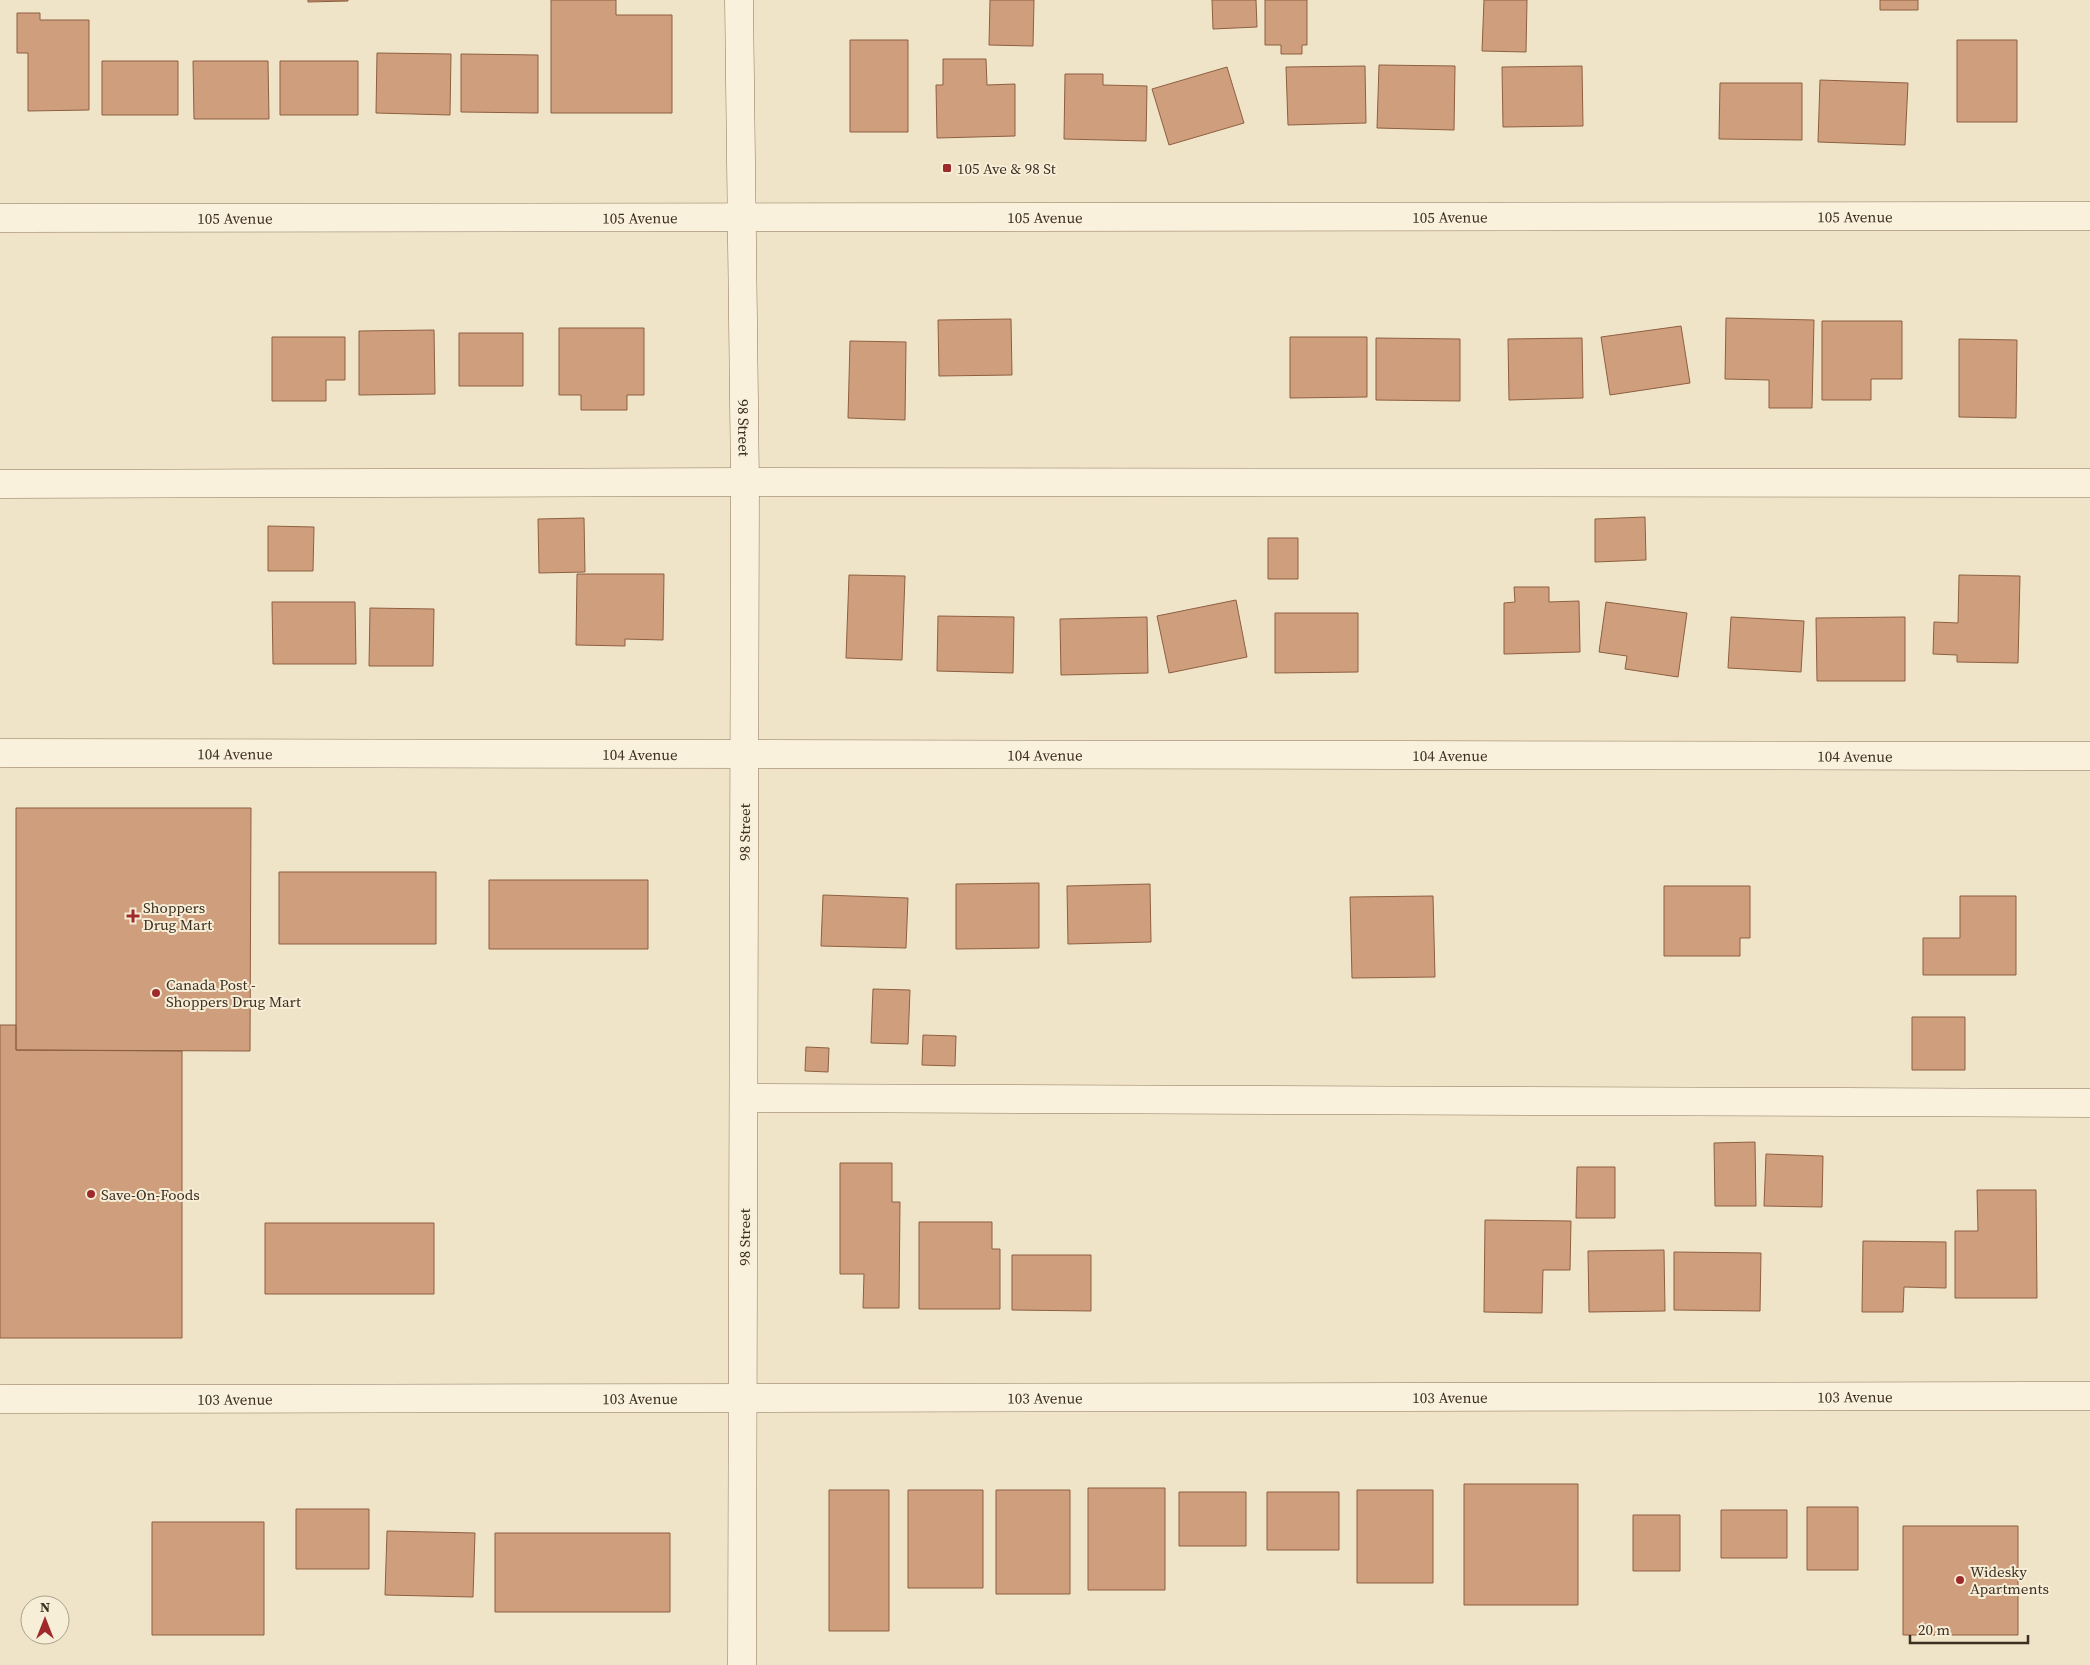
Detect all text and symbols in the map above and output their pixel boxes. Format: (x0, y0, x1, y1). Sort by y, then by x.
place label: 105 Ave & 98 St (957, 158, 1056, 179)
marker: 105 Ave & 98 St (941, 162, 953, 174)
street label: 105 Avenue (1007, 206, 1083, 228)
street label: 105 Avenue (1412, 206, 1488, 227)
street label: 105 Avenue (1817, 206, 1893, 227)
street label: 105 Avenue (197, 207, 273, 228)
street label: 105 Avenue (602, 207, 678, 228)
street label: 98 Street (733, 399, 755, 457)
street label: 104 Avenue (197, 743, 273, 764)
street label: 104 Avenue (602, 743, 678, 764)
street label: 104 Avenue (1007, 744, 1083, 765)
street label: 104 Avenue (1412, 745, 1488, 766)
street label: 104 Avenue (1817, 745, 1893, 766)
street label: 98 Street (734, 803, 755, 861)
place label: Shoppers Drug Mart (143, 897, 212, 935)
marker: Shoppers Drug Mart (127, 910, 139, 922)
place label: Canada Post - Shoppers Drug Mart (166, 974, 301, 1012)
marker: Canada Post - Shoppers Drug Mart (150, 987, 162, 999)
place label: Save-On-Foods (101, 1184, 200, 1205)
marker: Save-On-Foods (85, 1188, 97, 1200)
street label: 98 Street (734, 1208, 755, 1266)
street label: 103 Avenue (1412, 1386, 1488, 1407)
street label: 103 Avenue (1817, 1386, 1893, 1407)
street label: 103 Avenue (1007, 1387, 1083, 1408)
street label: 103 Avenue (197, 1388, 273, 1409)
street label: 103 Avenue (602, 1388, 678, 1409)
place label: Widesky Apartments (1970, 1561, 2049, 1599)
marker: Widesky Apartments (1954, 1574, 1966, 1586)
north arrow (20, 1595, 70, 1645)
text: N (40, 1597, 50, 1617)
scale bar (1910, 1612, 2028, 1644)
text: 20 m (1918, 1619, 1950, 1640)

